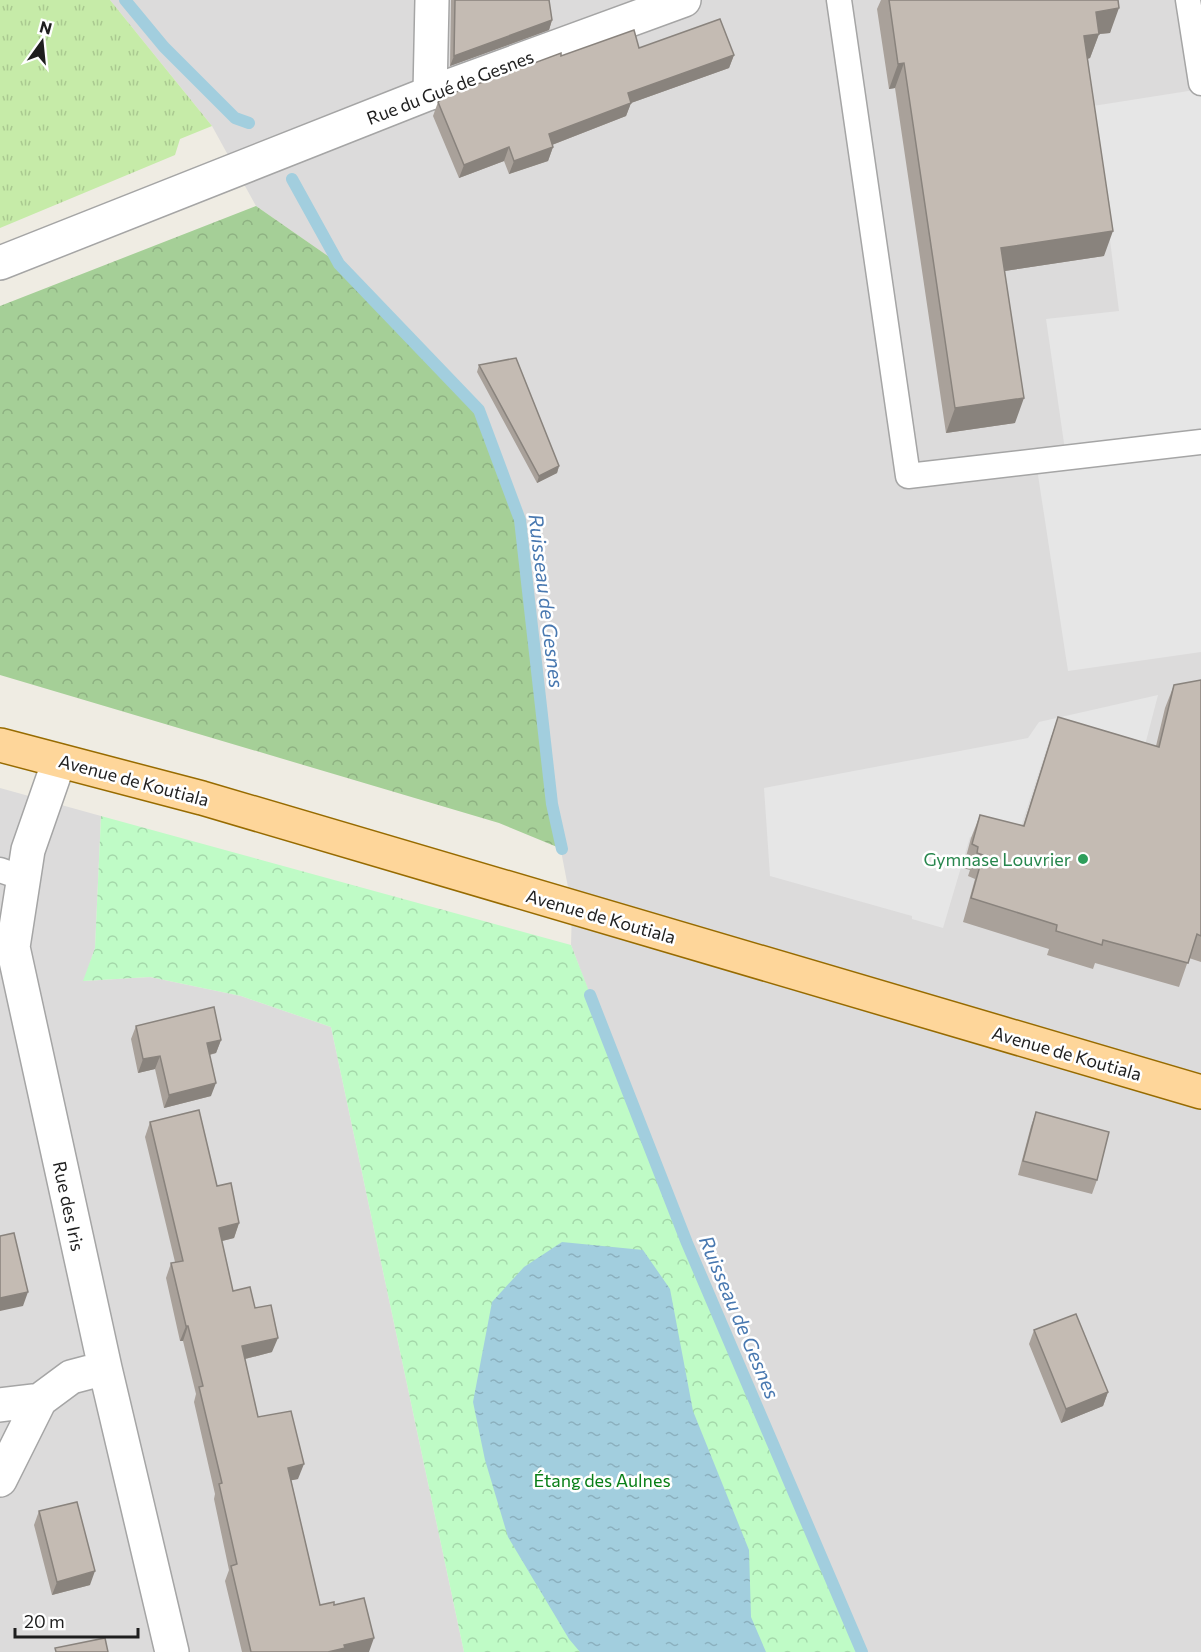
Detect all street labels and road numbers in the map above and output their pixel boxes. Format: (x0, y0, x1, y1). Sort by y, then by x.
street label: Rue du Gué de Gesnes (363, 45, 537, 129)
street label: Avenue de Koutiala (57, 749, 211, 811)
street label: Avenue de Koutiala (524, 884, 678, 948)
street label: Avenue de Koutiala (990, 1021, 1144, 1085)
street label: Rue des Iris (49, 1159, 89, 1253)

